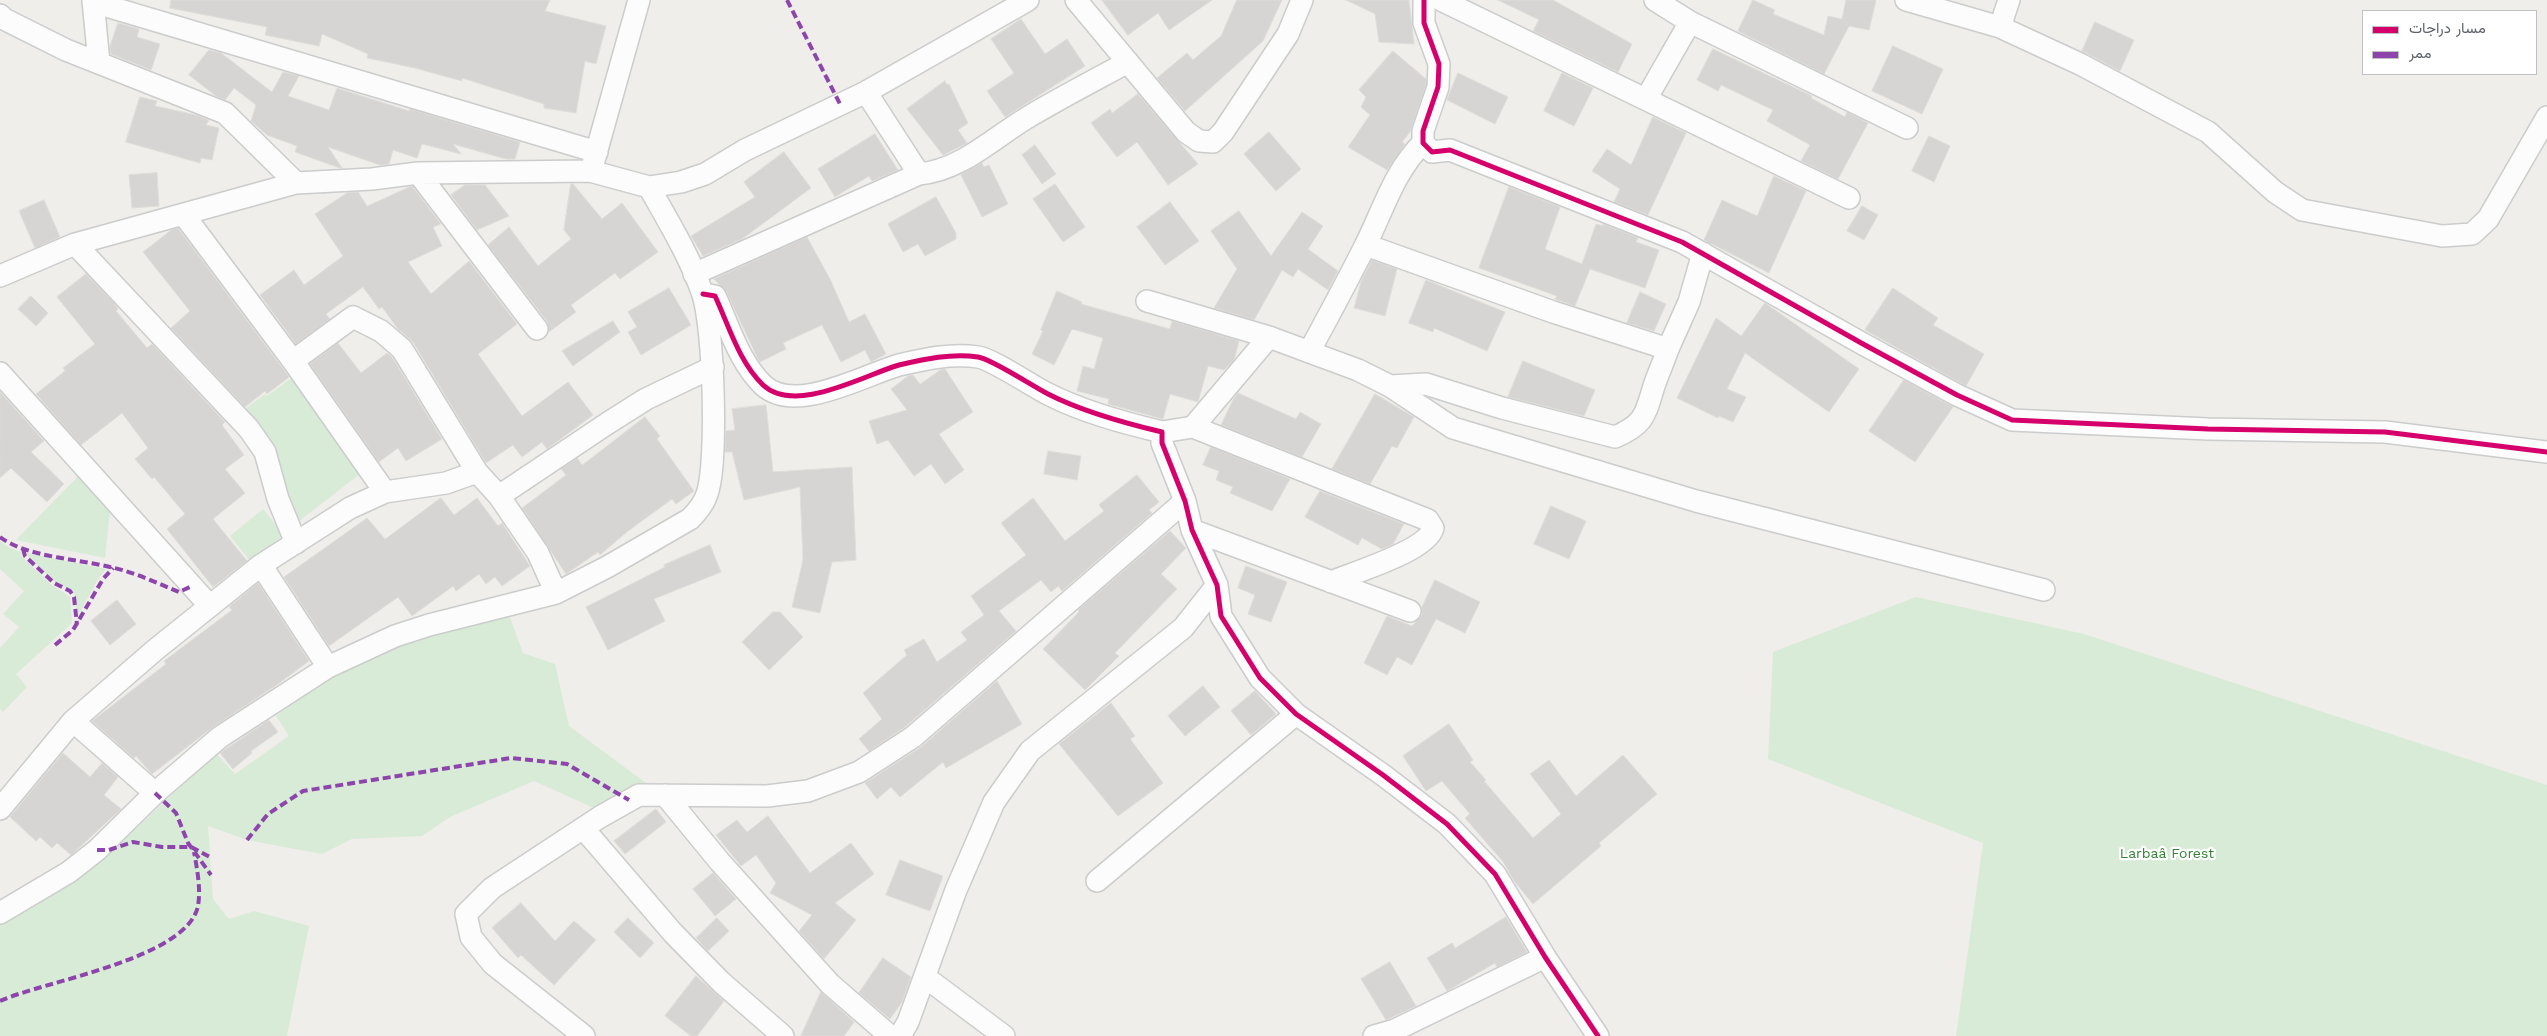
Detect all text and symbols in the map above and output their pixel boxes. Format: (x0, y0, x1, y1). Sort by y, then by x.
legend (2362, 10, 2537, 75)
text: مسار دراجات (2409, 19, 2486, 37)
text: ممر (2409, 44, 2431, 62)
park label: Larbaâ Forest (2120, 846, 2214, 862)

